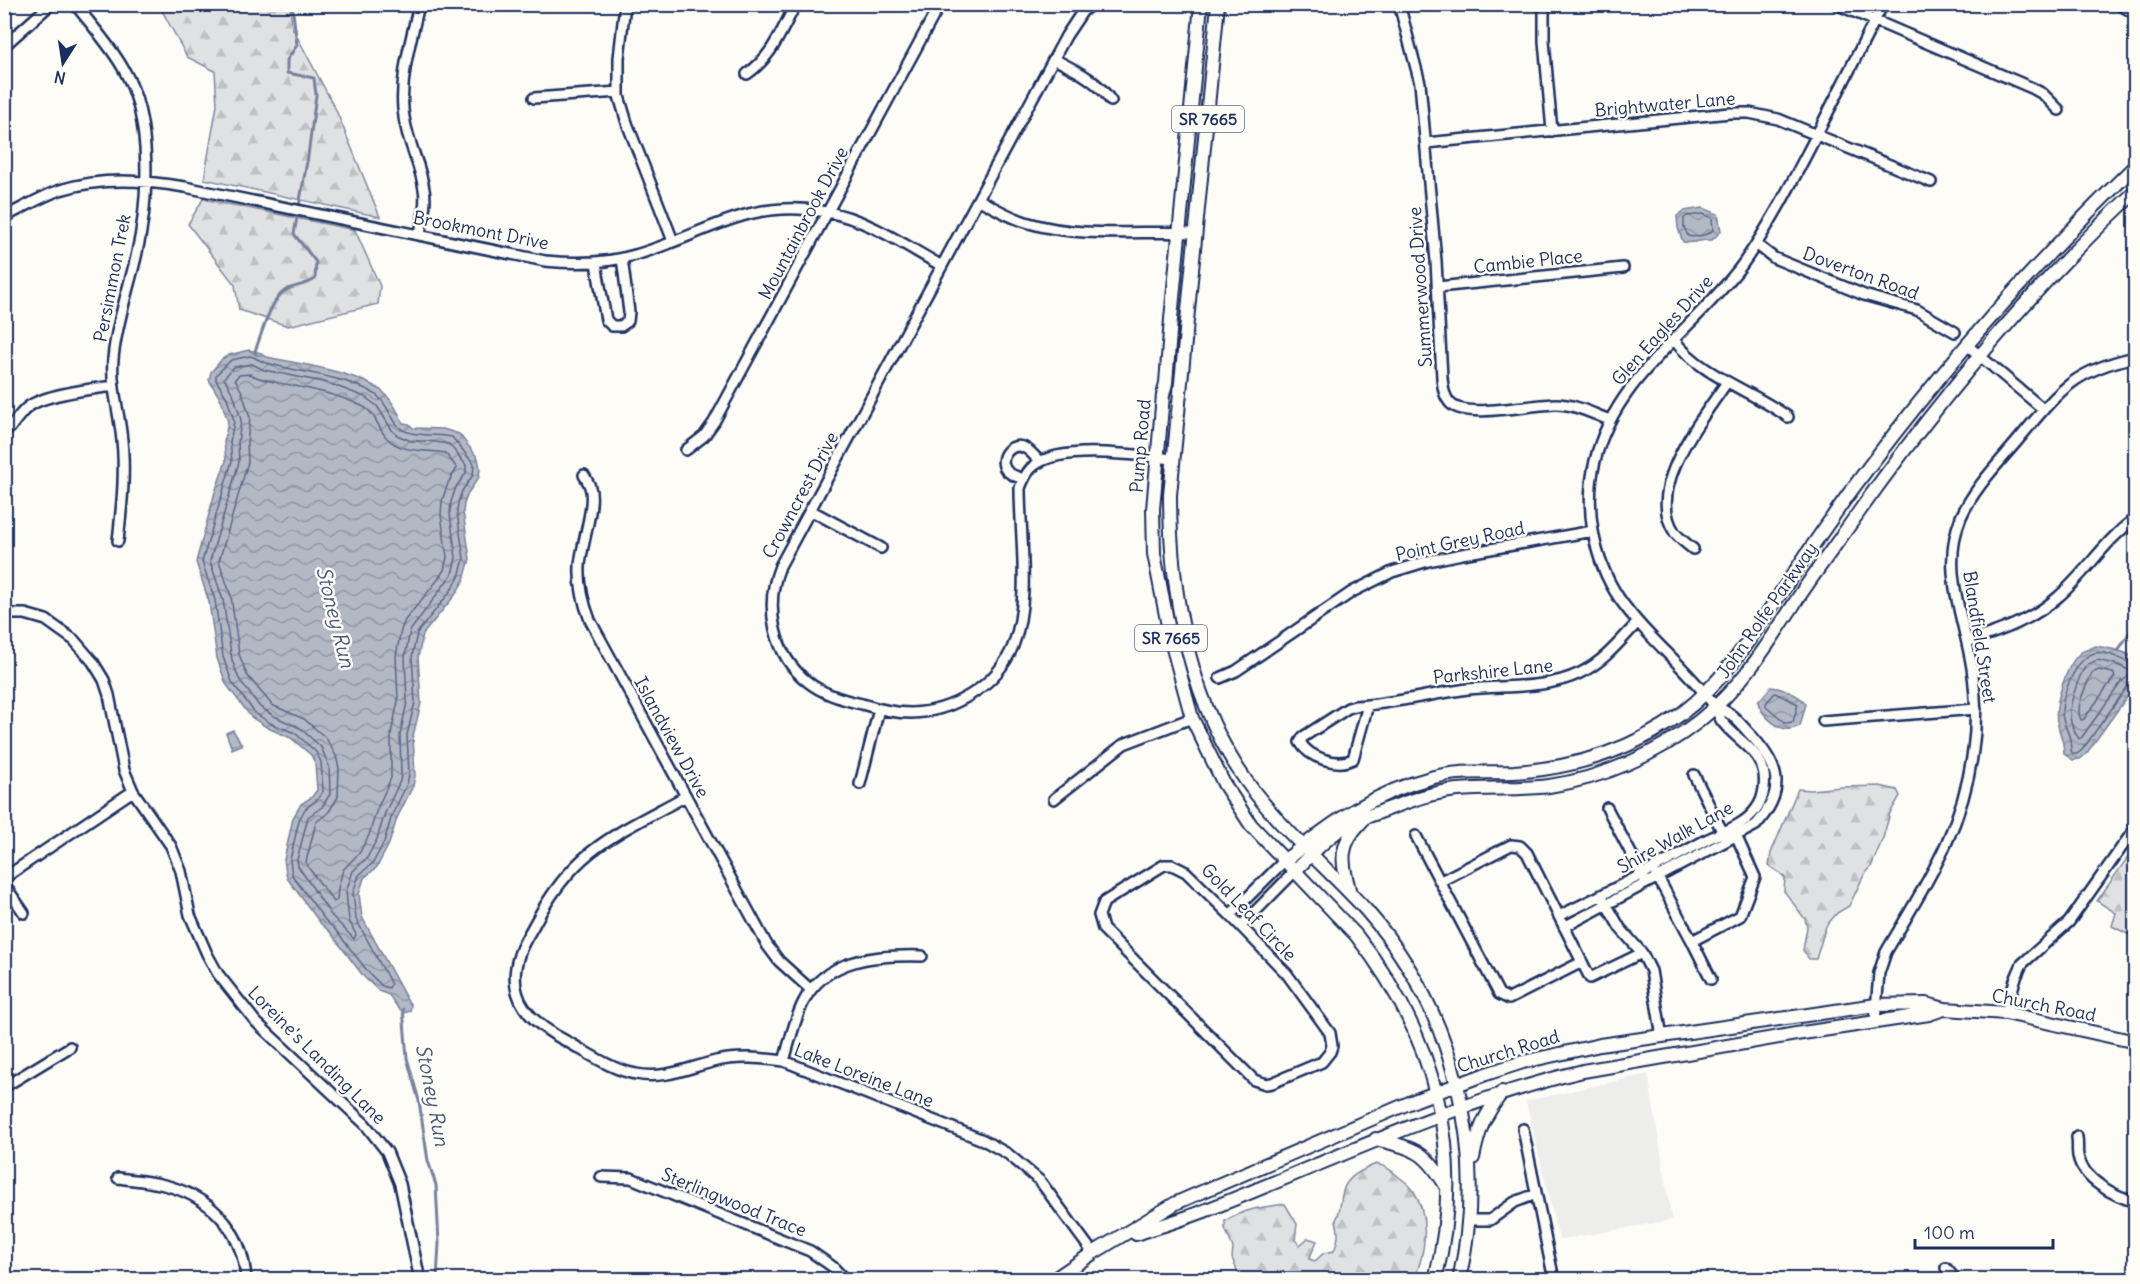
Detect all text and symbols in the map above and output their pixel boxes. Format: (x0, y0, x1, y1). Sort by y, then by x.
north arrow (33, 33, 93, 93)
text: N (52, 67, 67, 89)
street label: Brightwater Lane (1594, 86, 1736, 122)
road number: SR 7665 (1172, 106, 1244, 132)
street label: Mountainbrook Drive (753, 143, 853, 303)
street label: Brookmont Drive (411, 206, 551, 254)
street label: Summerwood Drive (1403, 206, 1437, 368)
street label: Persimmon Trek (88, 212, 136, 344)
street label: Doverton Road (1800, 241, 1923, 305)
street label: Cambie Place (1472, 244, 1584, 278)
street label: Glen Eagles Drive (1606, 270, 1718, 390)
street label: Pump Road (1124, 398, 1156, 494)
street label: Crowncrest Drive (757, 428, 843, 562)
street label: Point Grey Road (1393, 516, 1527, 566)
street label: John Rolfe Parkway (1711, 537, 1823, 683)
water label: Stoney Run (311, 564, 361, 670)
street label: Blandfield Street (1958, 569, 2002, 705)
road number: SR 7665 (1135, 625, 1207, 651)
street label: Parkshire Lane (1432, 653, 1554, 689)
street label: Islandview Drive (629, 672, 715, 802)
street label: Shire Walk Lane (1613, 796, 1737, 878)
street label: Gold Leaf Circle (1196, 858, 1302, 966)
street label: Loreine's Landing Lane (243, 981, 391, 1129)
street label: Church Road (1990, 984, 2099, 1026)
street label: Church Road (1454, 1024, 1562, 1077)
street label: Lake Loreine Lane (791, 1038, 937, 1112)
water label: Stoney Run (411, 1042, 455, 1148)
street label: Sterlingwood Trace (658, 1162, 810, 1242)
scale bar (1915, 1212, 2053, 1250)
text: 100 m (1924, 1221, 1975, 1244)

